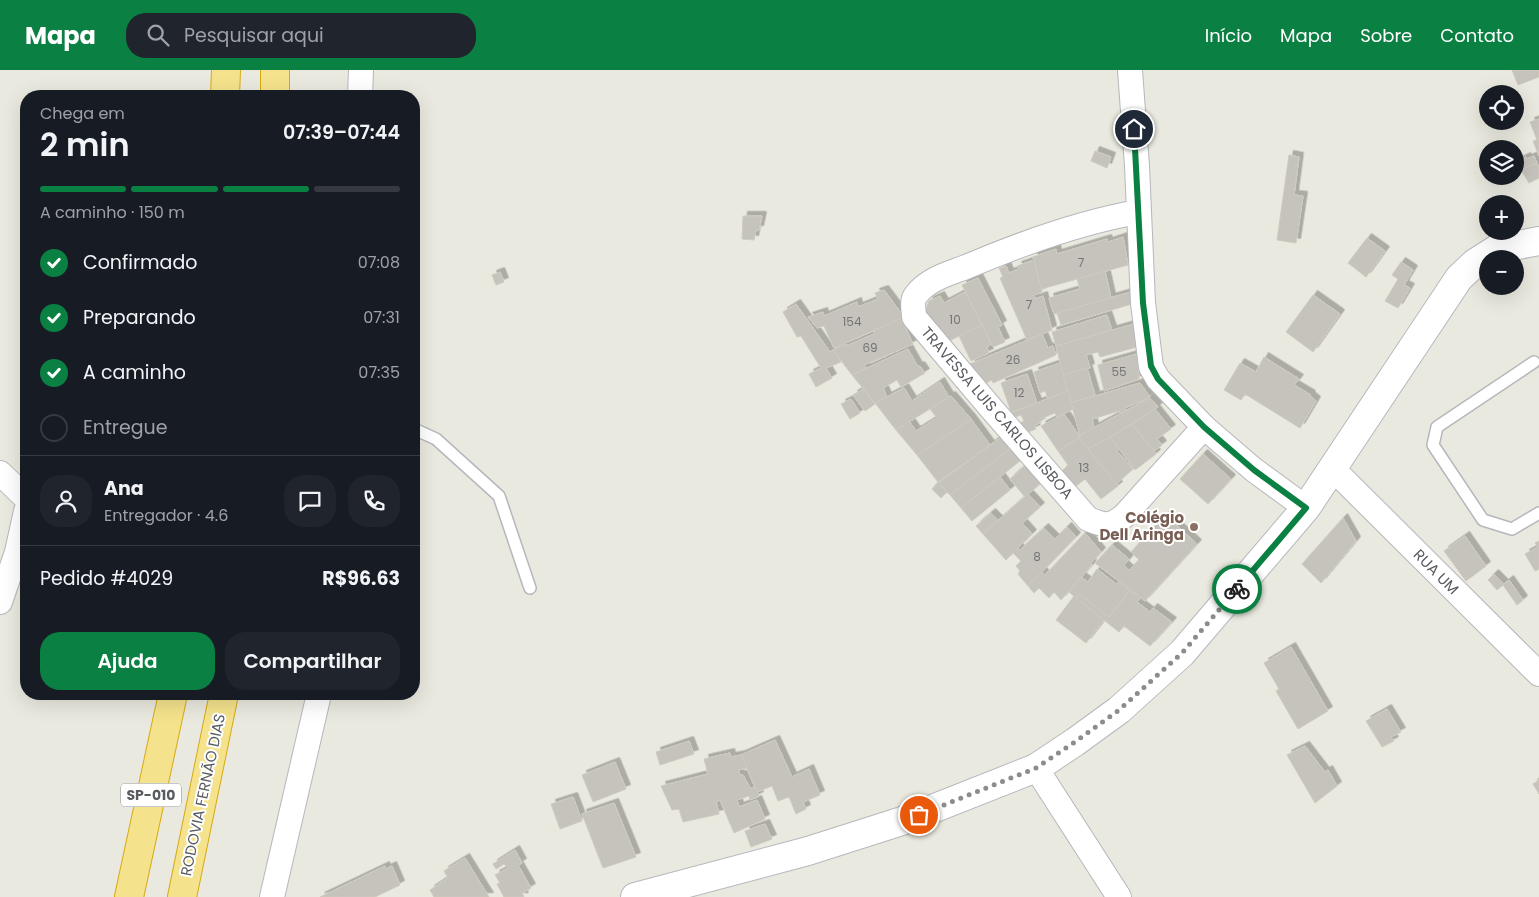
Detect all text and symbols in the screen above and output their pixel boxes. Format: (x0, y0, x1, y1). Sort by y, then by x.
search box (126, 13, 476, 58)
text: Mapa (25, 19, 96, 52)
icon: search (144, 21, 172, 49)
text: Pesquisar aqui (184, 22, 324, 49)
text: Início (1205, 23, 1252, 48)
text: Mapa (1280, 23, 1332, 48)
text: Sobre (1360, 23, 1412, 48)
text: Contato (1440, 23, 1514, 48)
map controls (1479, 85, 1524, 295)
button: locate (1479, 85, 1524, 130)
text: Chega em (40, 102, 125, 125)
pin (1113, 108, 1155, 150)
icon: home (1120, 115, 1148, 143)
text: 07:39–07:44 (283, 119, 400, 146)
text: 2 min (40, 122, 130, 167)
button: layers (1479, 140, 1524, 185)
button: + (1479, 195, 1524, 240)
text: A caminho · 150 m (40, 201, 185, 224)
icon: check (40, 249, 68, 277)
text: Confirmado (83, 249, 197, 276)
button: − (1479, 250, 1524, 295)
text: 07:08 (358, 251, 400, 274)
house number: 7 (1078, 254, 1085, 271)
house number: 7 (1026, 296, 1033, 313)
icon: check (40, 304, 68, 332)
text: Preparando (83, 304, 196, 331)
text: 07:31 (363, 306, 400, 329)
house number: 10 (949, 311, 961, 328)
house number: 154 (843, 313, 862, 330)
street label: TRAVESSA LUIS CARLOS LISBOA (917, 322, 1078, 503)
house number: 69 (862, 339, 878, 356)
house number: 26 (1006, 351, 1020, 368)
icon: check (40, 359, 68, 387)
text: A caminho (83, 359, 186, 386)
text: 07:35 (358, 361, 400, 384)
house number: 55 (1111, 363, 1127, 380)
house number: 12 (1014, 384, 1024, 401)
text: Entregue (83, 414, 167, 441)
house number: 13 (1079, 459, 1089, 476)
button: person (40, 475, 92, 527)
text: Ana (104, 475, 144, 502)
button: chat (284, 475, 336, 527)
button: phone (348, 475, 400, 527)
text: Entregador · 4.6 (104, 504, 228, 527)
place label: Colégio Dell Aringa (1099, 507, 1184, 545)
marker: Colégio Dell Aringa (1188, 521, 1200, 533)
street label: RUA UM (1409, 544, 1464, 599)
house number: 8 (1033, 548, 1041, 565)
courier (1212, 564, 1262, 614)
text: Pedido #4029 (40, 565, 173, 592)
text: R$96.63 (322, 565, 400, 592)
icon: bike (1223, 575, 1251, 603)
button: Ajuda (40, 632, 215, 690)
button: Compartilhar (225, 632, 400, 690)
street label: RODOVIA FERNÃO DIAS (175, 712, 230, 878)
road number: SP-010 (121, 784, 181, 806)
pin (898, 794, 940, 836)
icon: bag (905, 801, 933, 829)

